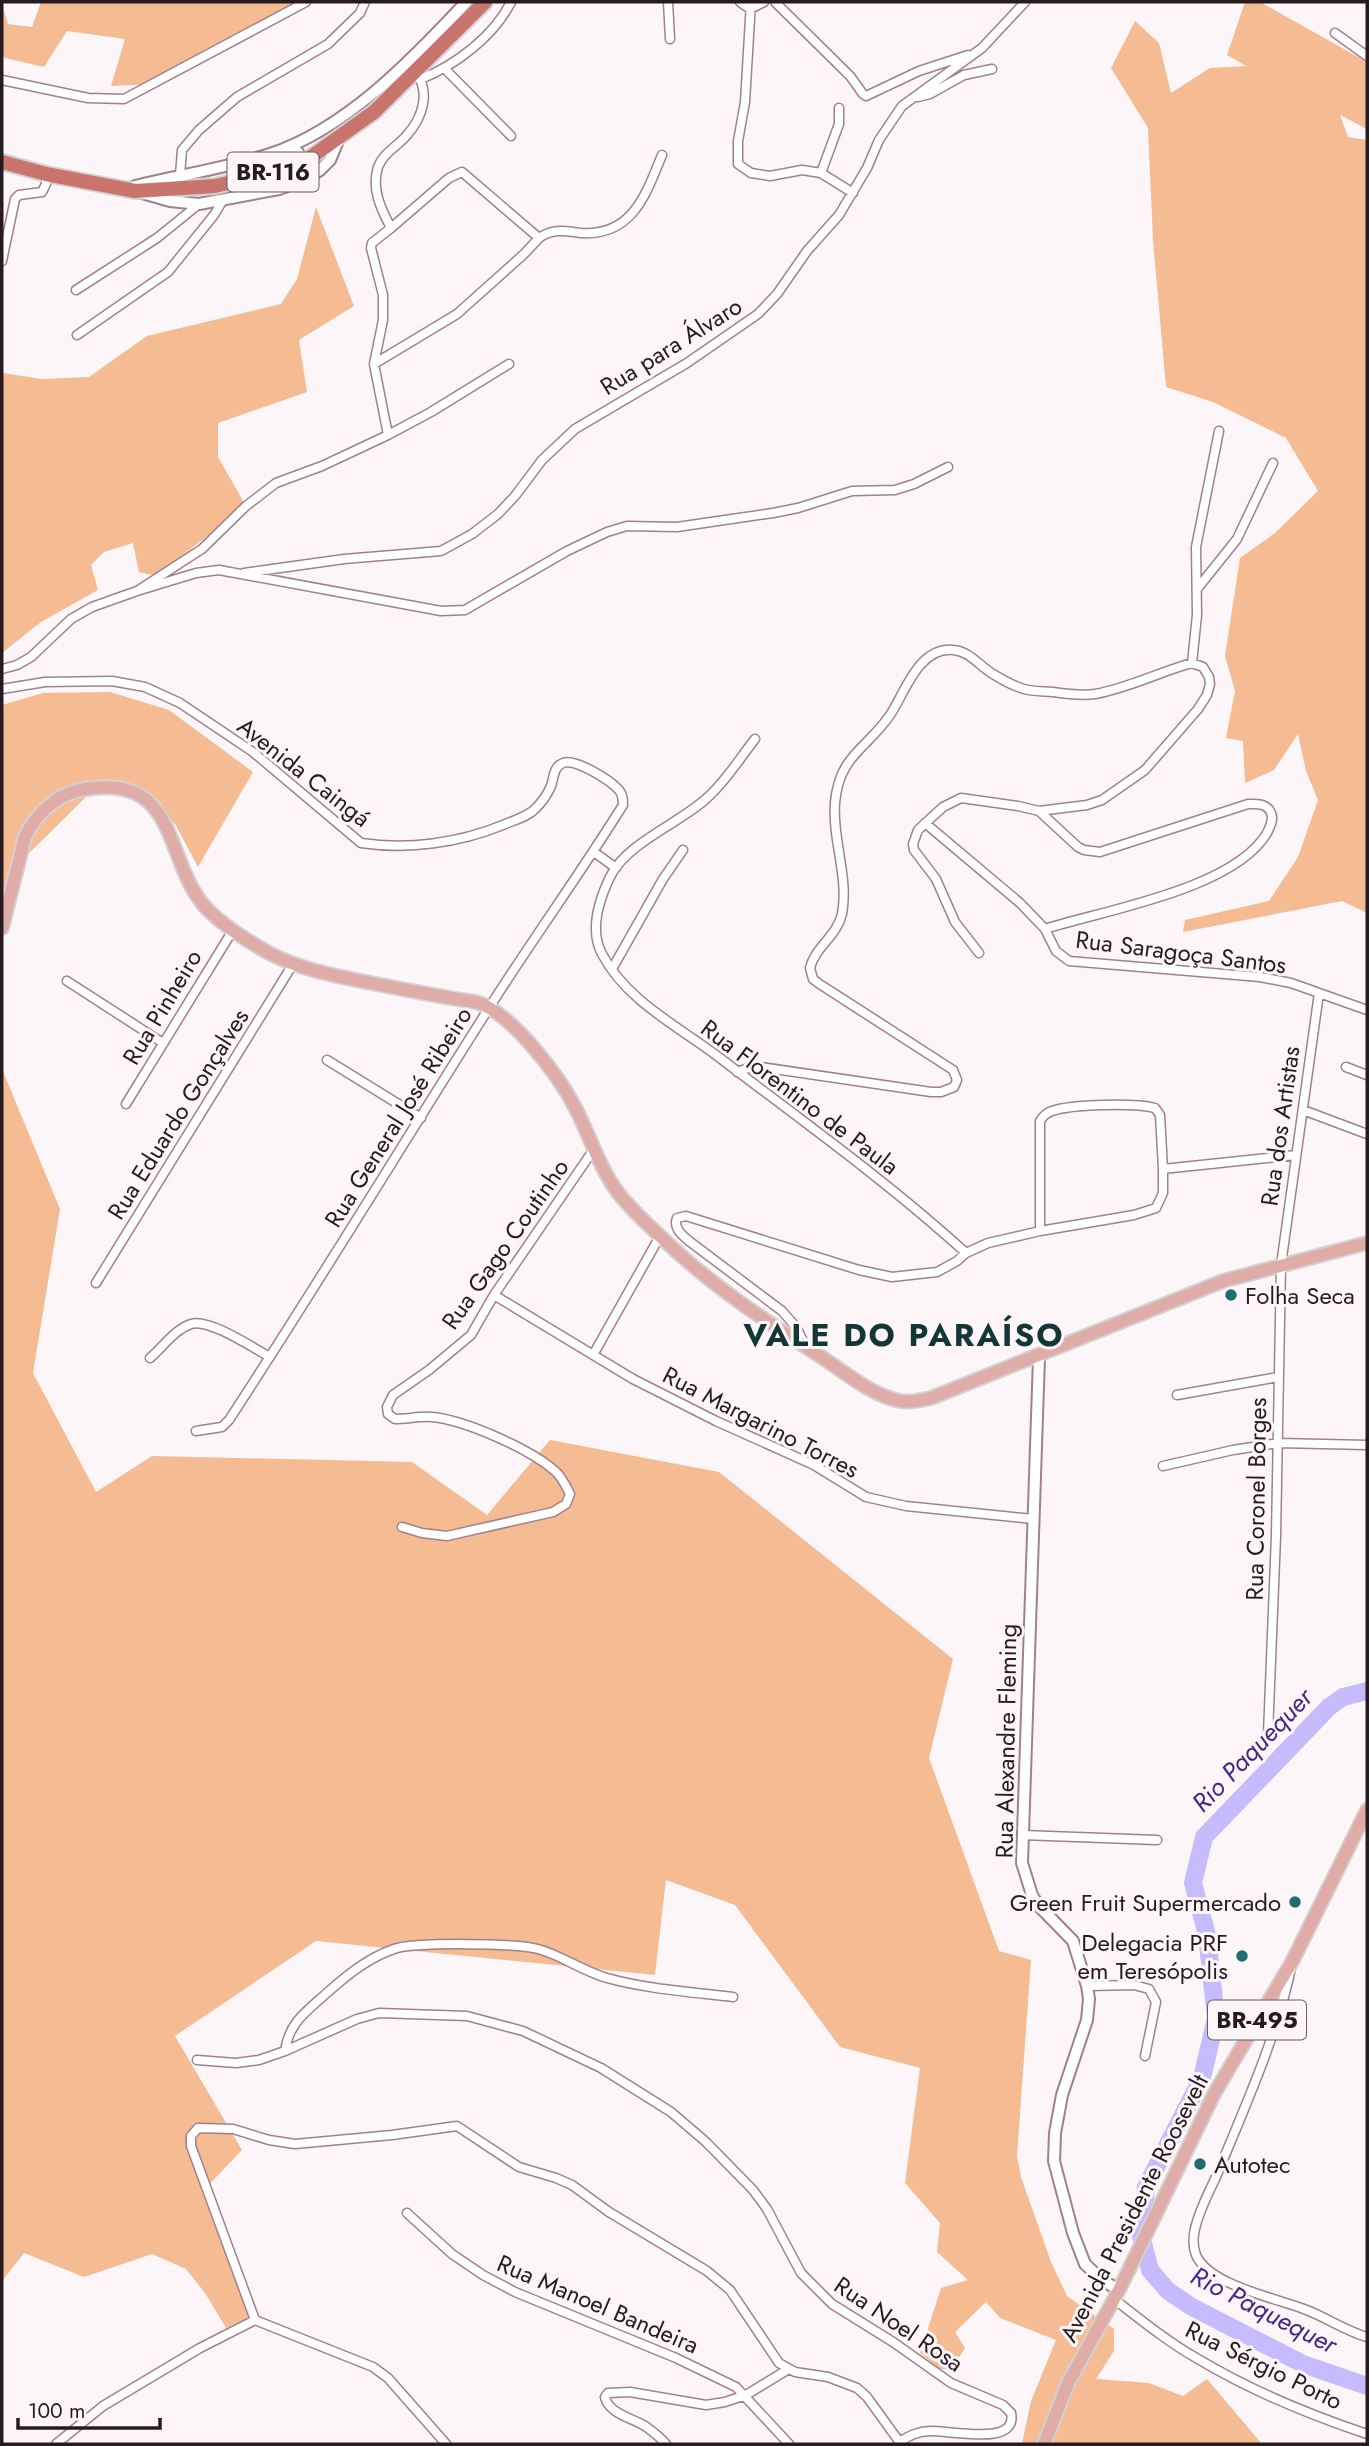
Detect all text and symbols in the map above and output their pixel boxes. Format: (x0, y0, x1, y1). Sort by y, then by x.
road number: BR-116 (228, 153, 318, 192)
street label: Rua para Álvaro (593, 288, 749, 404)
street label: Avenida Caingá (230, 709, 378, 835)
street label: Rua Saragoça Santos (1074, 922, 1288, 982)
street label: Rua Pinheiro (114, 943, 210, 1071)
street label: Rua General José Ribeiro (316, 1000, 480, 1234)
street label: Rua Eduardo Gonçalves (99, 1002, 257, 1226)
street label: Rua Florentino de Paula (694, 1011, 906, 1183)
street label: Rua dos Artistas (1251, 1044, 1309, 1208)
street label: Rua Gago Coutinho (433, 1151, 577, 1337)
place label: Folha Seca (1245, 1278, 1355, 1313)
marker: Folha Seca (1223, 1287, 1239, 1303)
district label: VALE DO PARAÍSO (743, 1312, 1064, 1358)
street label: Rua Margarino Torres (657, 1357, 865, 1487)
street label: Rua Coronel Borges (1237, 1397, 1275, 1601)
street label: Rua Alexandre Fleming (986, 1623, 1026, 1859)
water label: Rio Paquequer (1183, 1678, 1322, 1821)
place label: Green Fruit Supermercado (1010, 1885, 1281, 1920)
marker: Green Fruit Supermercado (1287, 1894, 1303, 1910)
place label: Delegacia PRF em Teresópolis (1077, 1925, 1228, 1988)
marker: Delegacia PRF em Teresópolis (1234, 1948, 1250, 1964)
road number: BR-495 (1208, 2000, 1306, 2039)
street label: Avenida Presidente Roosevelt (1051, 2068, 1217, 2348)
place label: Autotec (1214, 2147, 1290, 2182)
marker: Autotec (1192, 2156, 1208, 2172)
street label: Rua Manoel Bandeira (492, 2246, 704, 2362)
water label: Rio Paquequer (1184, 2257, 1345, 2364)
street label: Rua Noel Rosa (827, 2268, 971, 2380)
street label: Rua Sérgio Porto (1179, 2312, 1349, 2418)
scale bar (18, 2386, 159, 2430)
text: 100 m (28, 2396, 85, 2426)

